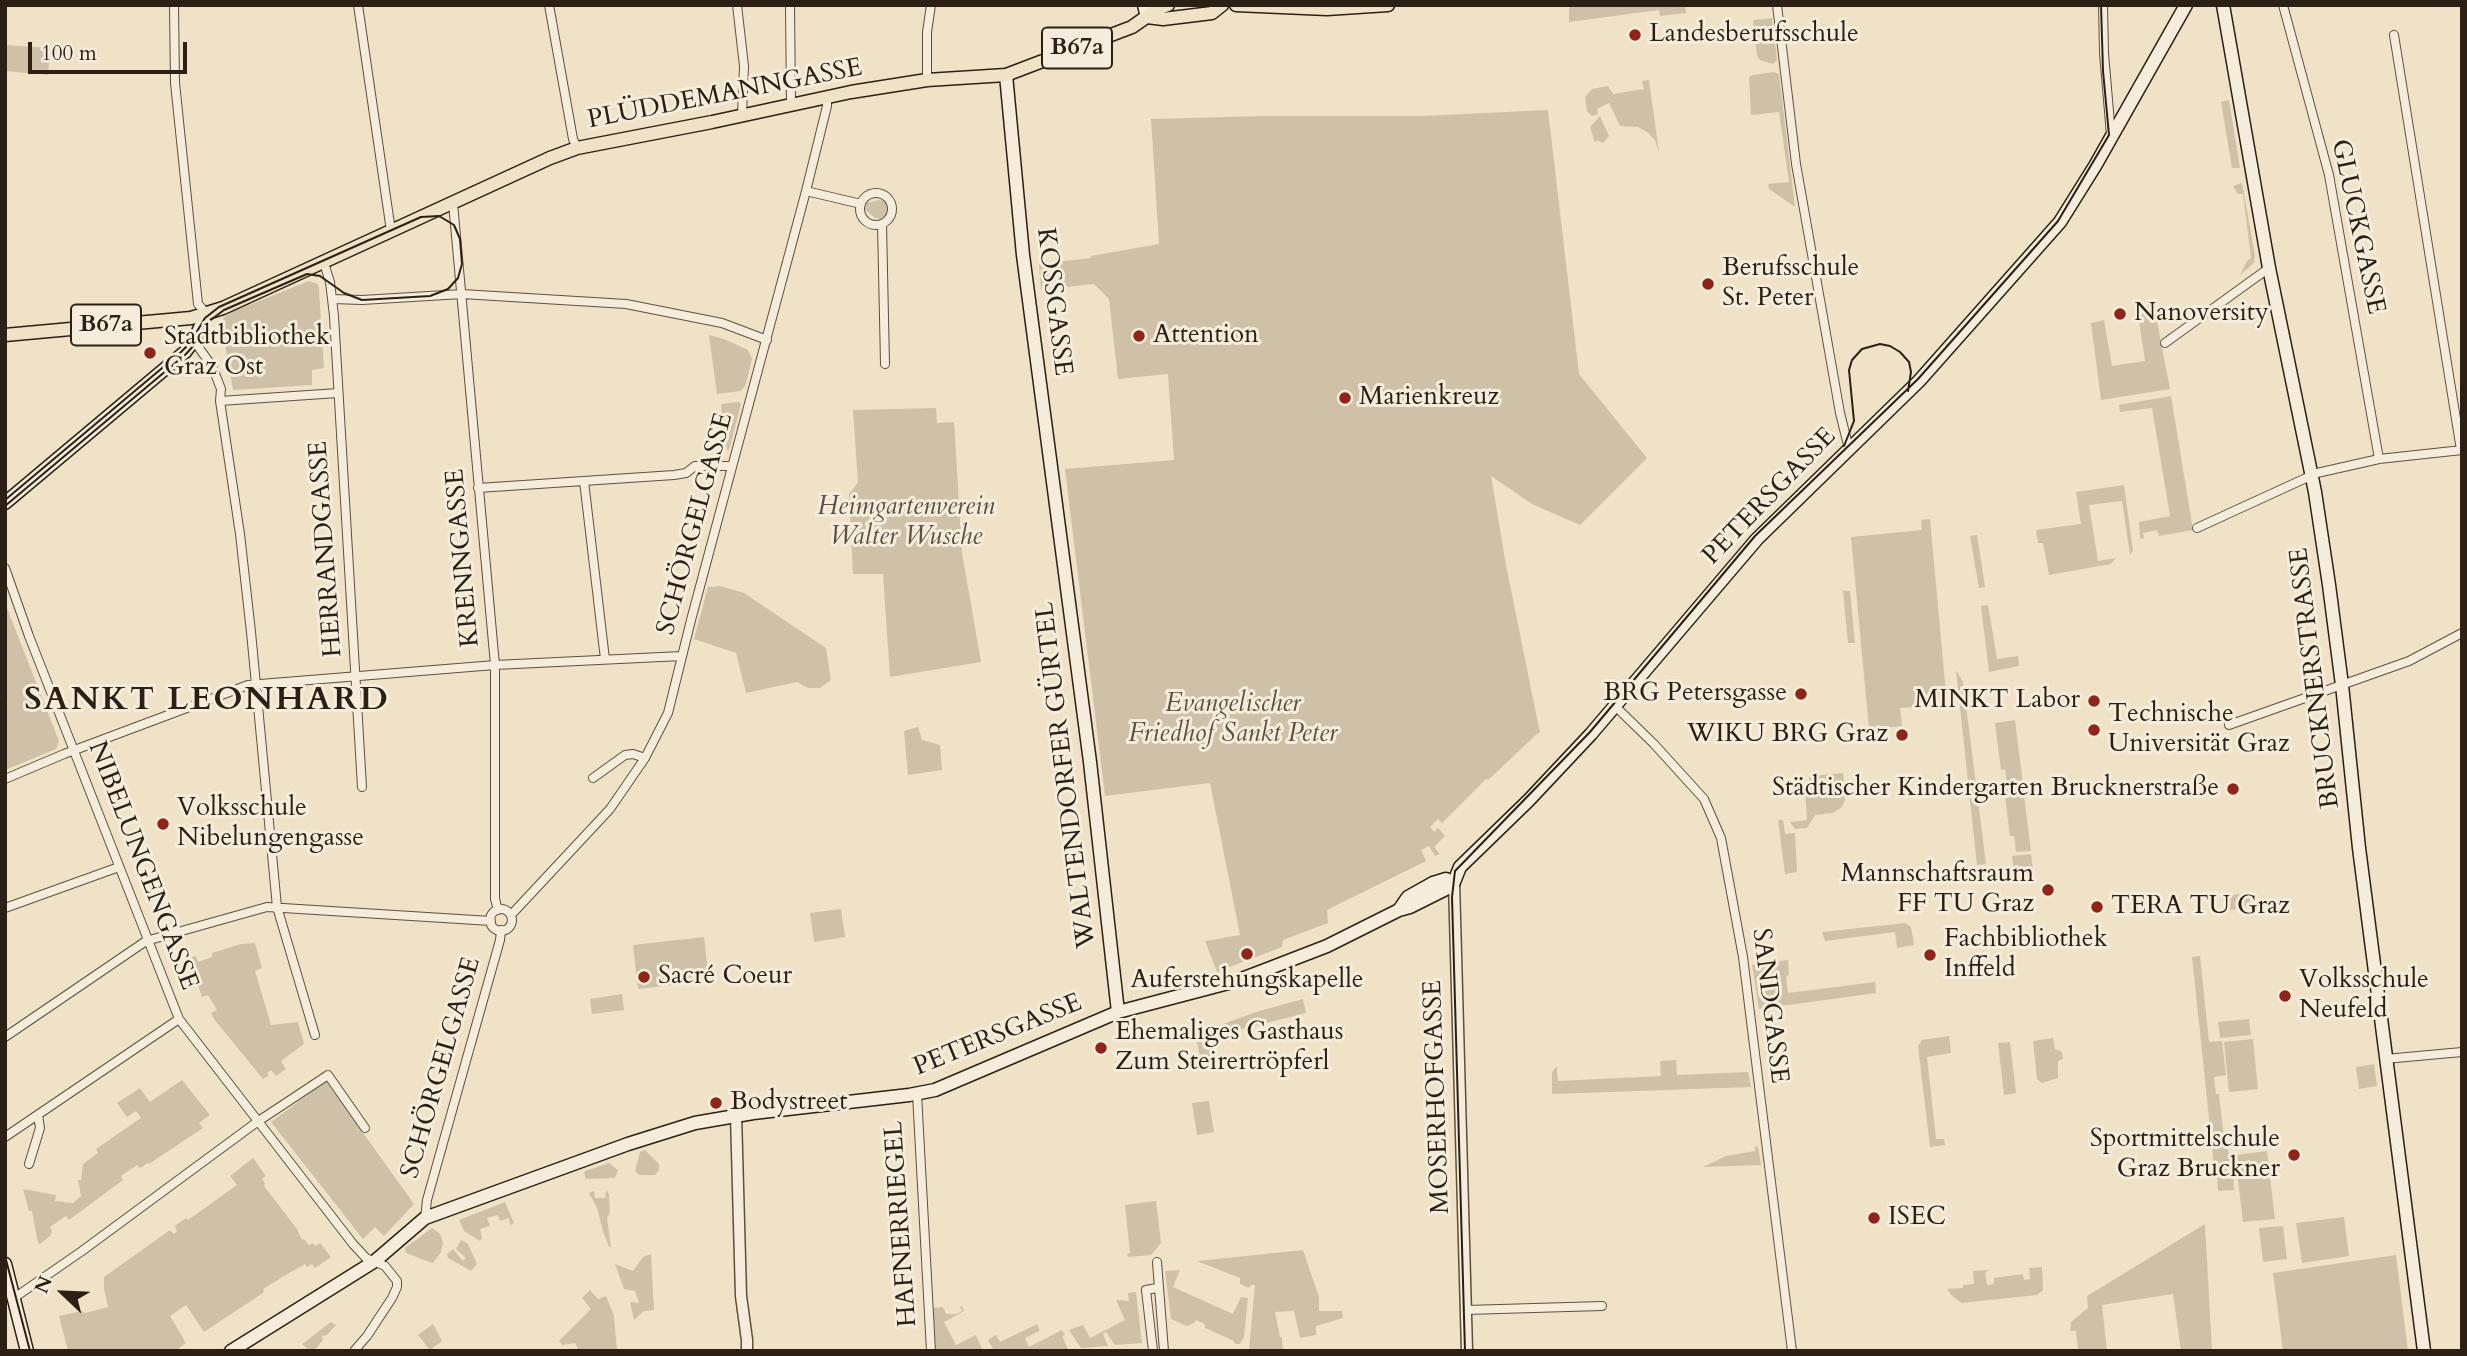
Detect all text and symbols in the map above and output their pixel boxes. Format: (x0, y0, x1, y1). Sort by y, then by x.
place label: Landesberufsschule (1649, 19, 1859, 51)
marker: Landesberufsschule (1627, 27, 1643, 43)
scale bar (32, 28, 191, 72)
road number: B67a (1042, 28, 1112, 68)
text: 100 m (41, 39, 97, 68)
street label: PLÜDDEMANNGASSE (585, 53, 865, 137)
street label: GLUCKGASSE (2323, 137, 2391, 317)
street label: KOSSGASSE (1028, 226, 1078, 378)
place label: Berufsschule St. Peter (1722, 253, 1859, 314)
marker: Berufsschule St. Peter (1700, 276, 1716, 292)
place label: Nanoversity (2134, 298, 2269, 330)
road number: B67a (71, 304, 141, 346)
marker: Nanoversity (2112, 306, 2128, 322)
place label: Attention (1153, 320, 1259, 352)
place label: Stadtbibliothek Graz Ost (164, 322, 330, 384)
marker: Attention (1131, 328, 1147, 344)
marker: Stadtbibliothek Graz Ost (142, 345, 158, 361)
place label: Marienkreuz (1359, 382, 1499, 414)
marker: Marienkreuz (1337, 390, 1353, 406)
street label: SCHÖRGELGASSE (651, 410, 741, 638)
street label: PETERSGASSE (1697, 422, 1843, 572)
street label: HERRANDGASSE (304, 440, 350, 658)
street label: KRENNGASSE (441, 468, 487, 648)
park label: Heimgartenverein Walter Wusche (817, 492, 995, 554)
street label: BRUCKNERSTRASSE (2284, 546, 2348, 810)
street label: WALTENDORFER GÜRTEL (1030, 600, 1104, 950)
place label: BRG Petersgasse (1603, 678, 1787, 710)
district label: SANKT LEONHARD (26, 681, 388, 721)
place label: MINKT Labor (1915, 685, 2080, 717)
marker: BRG Petersgasse (1793, 686, 1809, 702)
park label: Evangelischer Friedhof Sankt Peter (1129, 689, 1337, 750)
marker: MINKT Labor (2086, 693, 2102, 709)
place label: Technische Universität Graz (2108, 699, 2290, 760)
place label: WIKU BRG Graz (1687, 719, 1888, 751)
marker: Technische Universität Graz (2086, 722, 2102, 738)
marker: WIKU BRG Graz (1894, 727, 1910, 743)
street label: NIBELUNGENGASSE (80, 737, 204, 995)
place label: Städtischer Kindergarten Brucknerstraße (1772, 773, 2219, 805)
marker: Städtischer Kindergarten Brucknerstraße (2225, 781, 2241, 797)
place label: Volksschule Nibelungengasse (177, 793, 364, 854)
marker: Volksschule Nibelungengasse (155, 816, 171, 832)
place label: Mannschaftsraum FF TU Graz (1841, 859, 2034, 920)
marker: Mannschaftsraum FF TU Graz (2040, 882, 2056, 898)
place label: TERA TU Graz (2111, 891, 2290, 923)
marker: TERA TU Graz (2089, 899, 2105, 915)
place label: Fachbibliothek Inffeld (1944, 924, 2108, 986)
street label: SANDGASSE (1744, 927, 1794, 1085)
marker: Auferstehungskapelle (1239, 946, 1255, 962)
marker: Fachbibliothek Inffeld (1922, 947, 1938, 963)
street label: SCHÖRGELGASSE (395, 954, 489, 1182)
place label: Sacré Coeur (658, 961, 792, 993)
place label: Auferstehungskapelle (1130, 965, 1364, 997)
place label: Volksschule Neufeld (2299, 965, 2429, 1026)
marker: Sacré Coeur (636, 969, 652, 985)
street label: MOSERHOFGASSE (1418, 979, 1458, 1215)
street label: PETERSGASSE (909, 988, 1087, 1084)
marker: Volksschule Neufeld (2277, 988, 2293, 1004)
place label: Ehemaliges Gasthaus Zum Steirertröpferl (1115, 1017, 1344, 1078)
marker: Ehemaliges Gasthaus Zum Steirertröpferl (1093, 1040, 1109, 1056)
place label: Bodystreet (730, 1087, 848, 1119)
marker: Bodystreet (708, 1095, 724, 1111)
street label: HAFNERRIEGEL (879, 1120, 925, 1328)
place label: Sportmittelschule Graz Bruckner (2090, 1124, 2280, 1186)
marker: Sportmittelschule Graz Bruckner (2286, 1147, 2302, 1163)
place label: ISEC (1888, 1202, 1946, 1234)
marker: ISEC (1866, 1210, 1882, 1226)
north arrow (28, 1258, 98, 1328)
text: N (28, 1272, 59, 1297)

